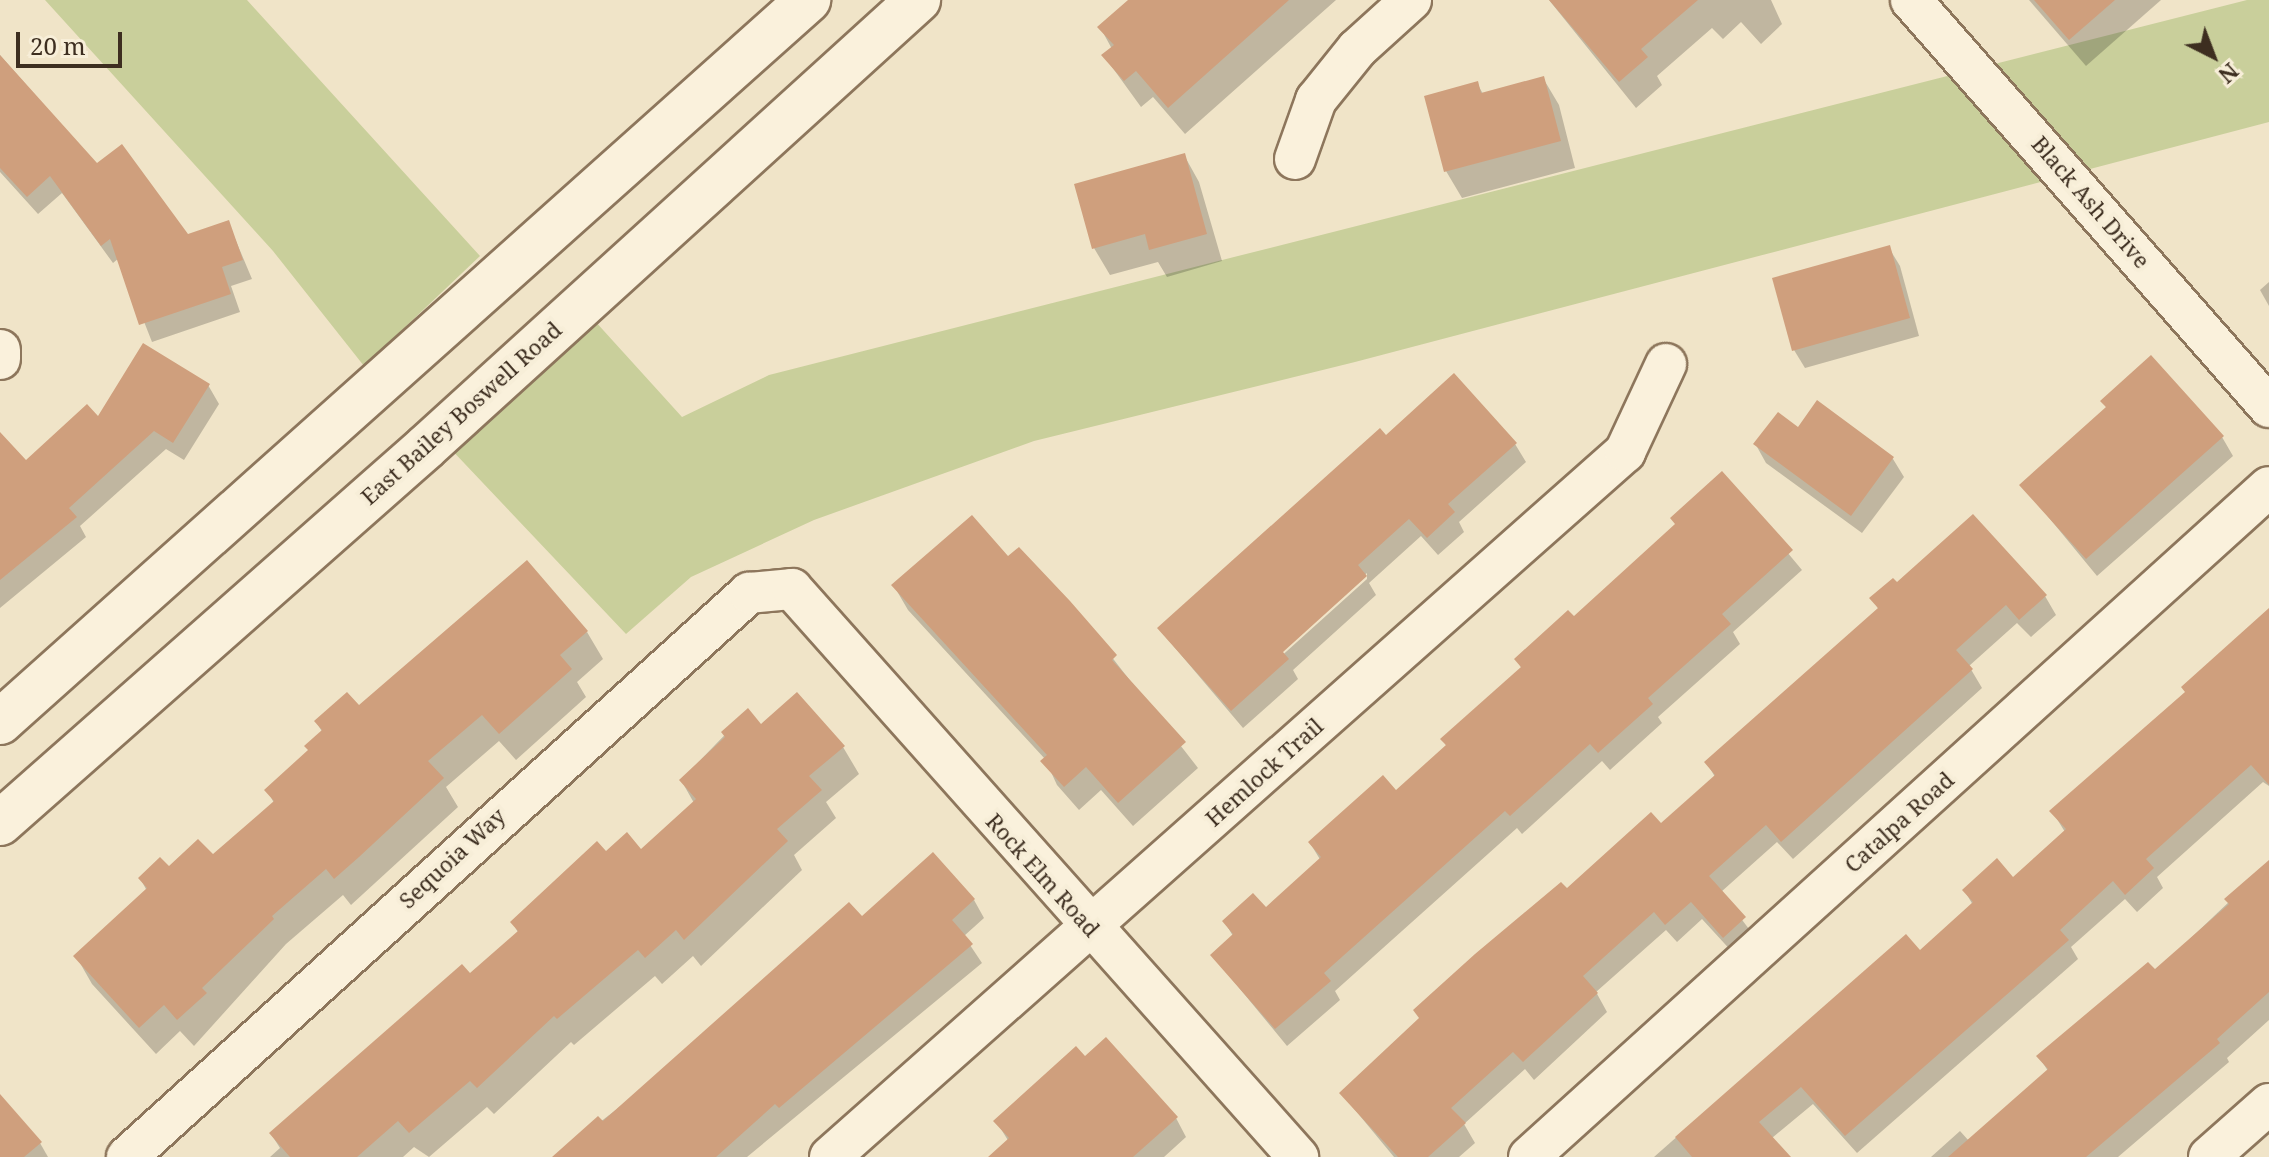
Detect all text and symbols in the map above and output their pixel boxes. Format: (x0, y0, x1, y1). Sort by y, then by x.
scale bar (20, 16, 126, 66)
north arrow (2173, 16, 2253, 96)
text: 20 m (30, 29, 86, 62)
text: N (2213, 57, 2246, 91)
street label: Black Ash Drive (2027, 131, 2155, 273)
street label: East Bailey Boswell Road (356, 316, 566, 510)
street label: Hemlock Trail (1200, 712, 1328, 832)
street label: Catalpa Road (1839, 766, 1959, 878)
street label: Sequoia Way (394, 802, 510, 914)
street label: Rock Elm Road (981, 808, 1105, 942)

